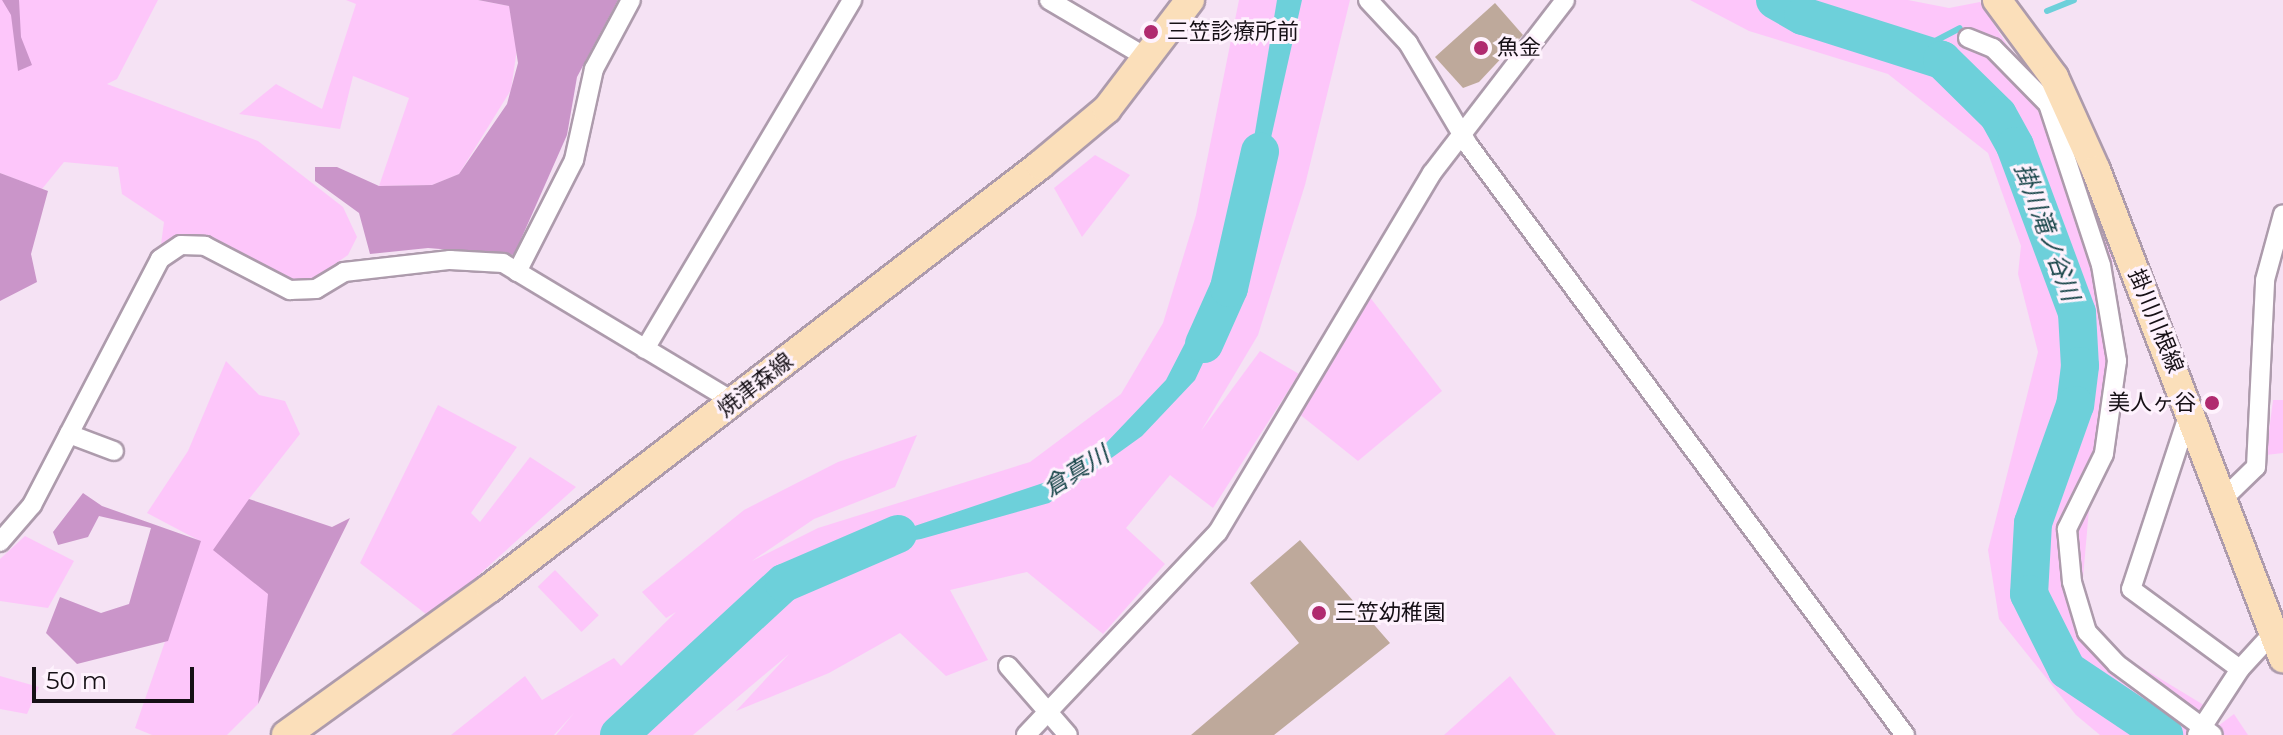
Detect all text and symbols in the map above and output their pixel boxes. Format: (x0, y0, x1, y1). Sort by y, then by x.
place label: 三笠診療所前 (1167, 19, 1299, 45)
marker: 三笠診療所前 (1142, 23, 1160, 41)
place label: 魚金 (1497, 35, 1541, 61)
marker: 魚金 (1472, 39, 1490, 57)
water label: 掛川滝ノ谷川 (2009, 159, 2085, 305)
street label: 掛川川根線 (2123, 265, 2189, 377)
street label: 焼津森線 (712, 348, 798, 422)
place label: 美人ヶ谷 (2108, 390, 2196, 416)
marker: 美人ヶ谷 (2203, 394, 2221, 412)
water label: 倉真川 (1038, 440, 1114, 502)
place label: 三笠幼稚園 (1335, 600, 1445, 626)
marker: 三笠幼稚園 (1310, 604, 1328, 622)
scale bar (36, 651, 198, 701)
text: 50 m (46, 666, 107, 695)

